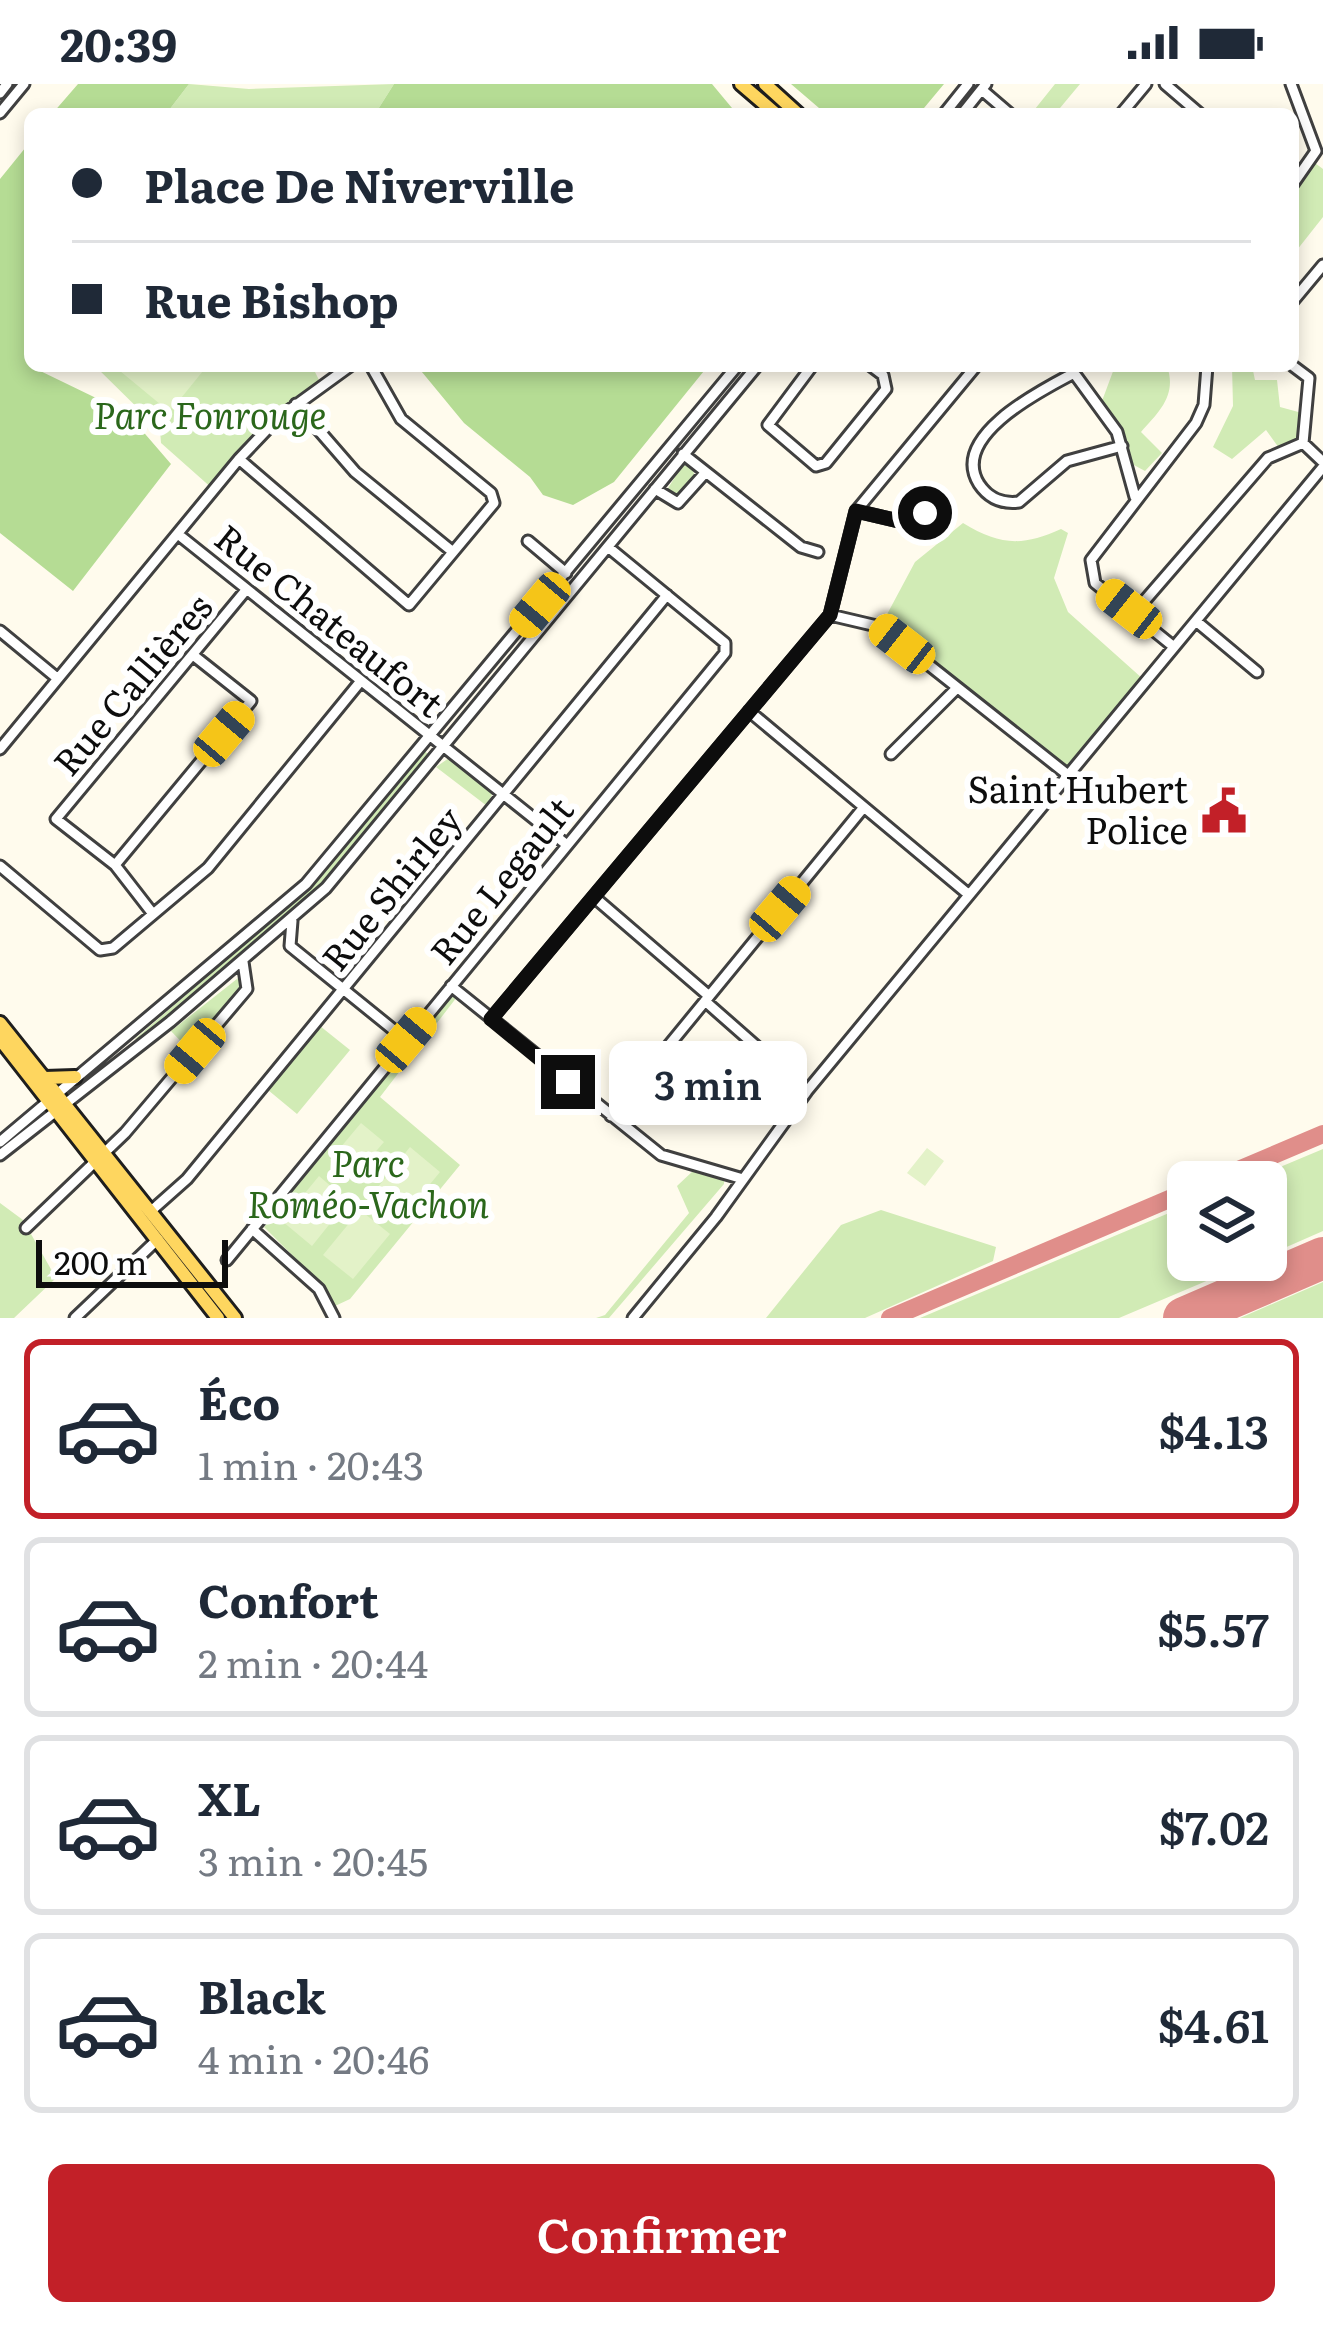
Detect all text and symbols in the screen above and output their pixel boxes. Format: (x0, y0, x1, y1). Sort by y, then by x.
text: 20:39 (60, 9, 177, 76)
text: Place De Niverville (144, 150, 574, 217)
text: Rue Bishop (144, 265, 399, 332)
park label: Parc Fonrouge (94, 387, 326, 440)
route start (898, 486, 952, 540)
street label: Rue Chateaufort (205, 510, 457, 728)
car (503, 566, 577, 644)
car (1090, 573, 1168, 645)
street label: Rue Callières (39, 581, 223, 786)
car (863, 608, 941, 680)
car (187, 695, 261, 773)
place label: Saint Hubert Police (968, 761, 1188, 855)
street label: Rue Legault (416, 784, 585, 975)
public building icon: Saint Hubert Police (1199, 786, 1249, 836)
street label: Rue Shirley (307, 794, 473, 981)
car (743, 870, 817, 948)
car (369, 1001, 443, 1079)
car (158, 1012, 232, 1090)
callout: 3 min (610, 1040, 808, 1124)
text: 3 min (654, 1054, 762, 1112)
route end (541, 1055, 595, 1109)
park label: Parc Roméo-Vachon (247, 1135, 489, 1229)
map controls (1167, 1161, 1287, 1281)
button: layers (1167, 1161, 1287, 1281)
scale bar (36, 1234, 228, 1287)
text: 200 m (54, 1236, 148, 1285)
text: Éco (198, 1367, 280, 1434)
icon: car (54, 1375, 162, 1483)
text: $4.13 (1158, 1396, 1269, 1463)
text: 1 min · 20:43 (198, 1434, 424, 1492)
text: Confort (198, 1565, 379, 1632)
icon: car (54, 1573, 162, 1681)
text: $5.57 (1157, 1594, 1269, 1661)
text: 2 min · 20:44 (198, 1632, 428, 1690)
text: XL (198, 1763, 261, 1830)
icon: car (54, 1771, 162, 1879)
text: $7.02 (1159, 1792, 1269, 1859)
text: 3 min · 20:45 (198, 1830, 428, 1888)
text: Black (198, 1961, 326, 2028)
icon: car (54, 1969, 162, 2077)
text: $4.61 (1158, 1990, 1269, 2057)
text: 4 min · 20:46 (198, 2028, 429, 2086)
button: Confirmer (48, 2164, 1275, 2302)

